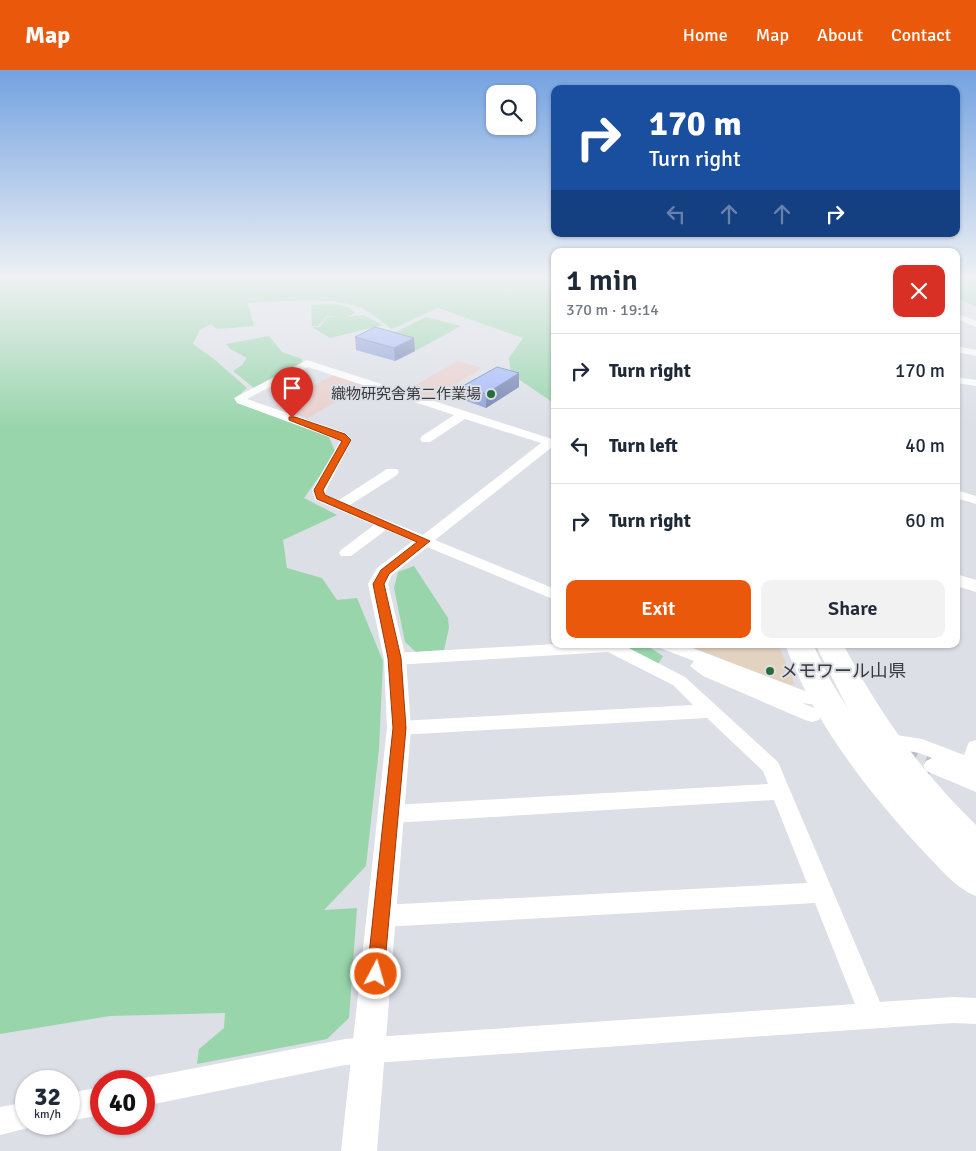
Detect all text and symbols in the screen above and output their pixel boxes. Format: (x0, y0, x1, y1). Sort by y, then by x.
text: Map (25, 20, 70, 50)
text: Home (683, 24, 728, 46)
text: Map (756, 24, 789, 46)
text: About (817, 24, 863, 46)
text: Contact (891, 24, 951, 46)
map controls (486, 85, 536, 135)
button: search (486, 85, 536, 135)
text: 170 m (649, 102, 742, 145)
icon: right (566, 105, 631, 170)
text: Turn right (649, 145, 741, 172)
icon: left (662, 200, 690, 228)
icon: ahead (715, 200, 743, 228)
icon: ahead (768, 200, 796, 228)
icon: right (821, 200, 849, 228)
text: 1 min (566, 262, 638, 299)
button: close (893, 265, 945, 317)
text: 370 m · 19:14 (566, 300, 659, 320)
icon: right (566, 357, 594, 385)
text: Turn right (609, 359, 691, 383)
text: 170 m (895, 359, 945, 383)
pin (271, 367, 313, 418)
icon: arrive (278, 374, 306, 402)
place label: 織物研究舎第二作業場 (331, 385, 481, 403)
marker: 織物研究舎第二作業場 (485, 388, 497, 400)
icon: left (566, 432, 594, 460)
text: Turn left (609, 434, 678, 458)
text: 40 m (905, 434, 945, 458)
icon: right (566, 507, 594, 535)
text: Turn right (609, 509, 691, 533)
text: 60 m (905, 509, 945, 533)
button: Exit (566, 580, 751, 638)
button: Share (761, 580, 945, 638)
place label: メモワール山県 (780, 660, 906, 682)
marker: メモワール山県 (764, 665, 776, 677)
position arrow (349, 947, 401, 999)
speed limit sign: 40 (90, 1070, 155, 1135)
text: 32 (34, 1081, 61, 1112)
text: km/h (34, 1107, 61, 1122)

